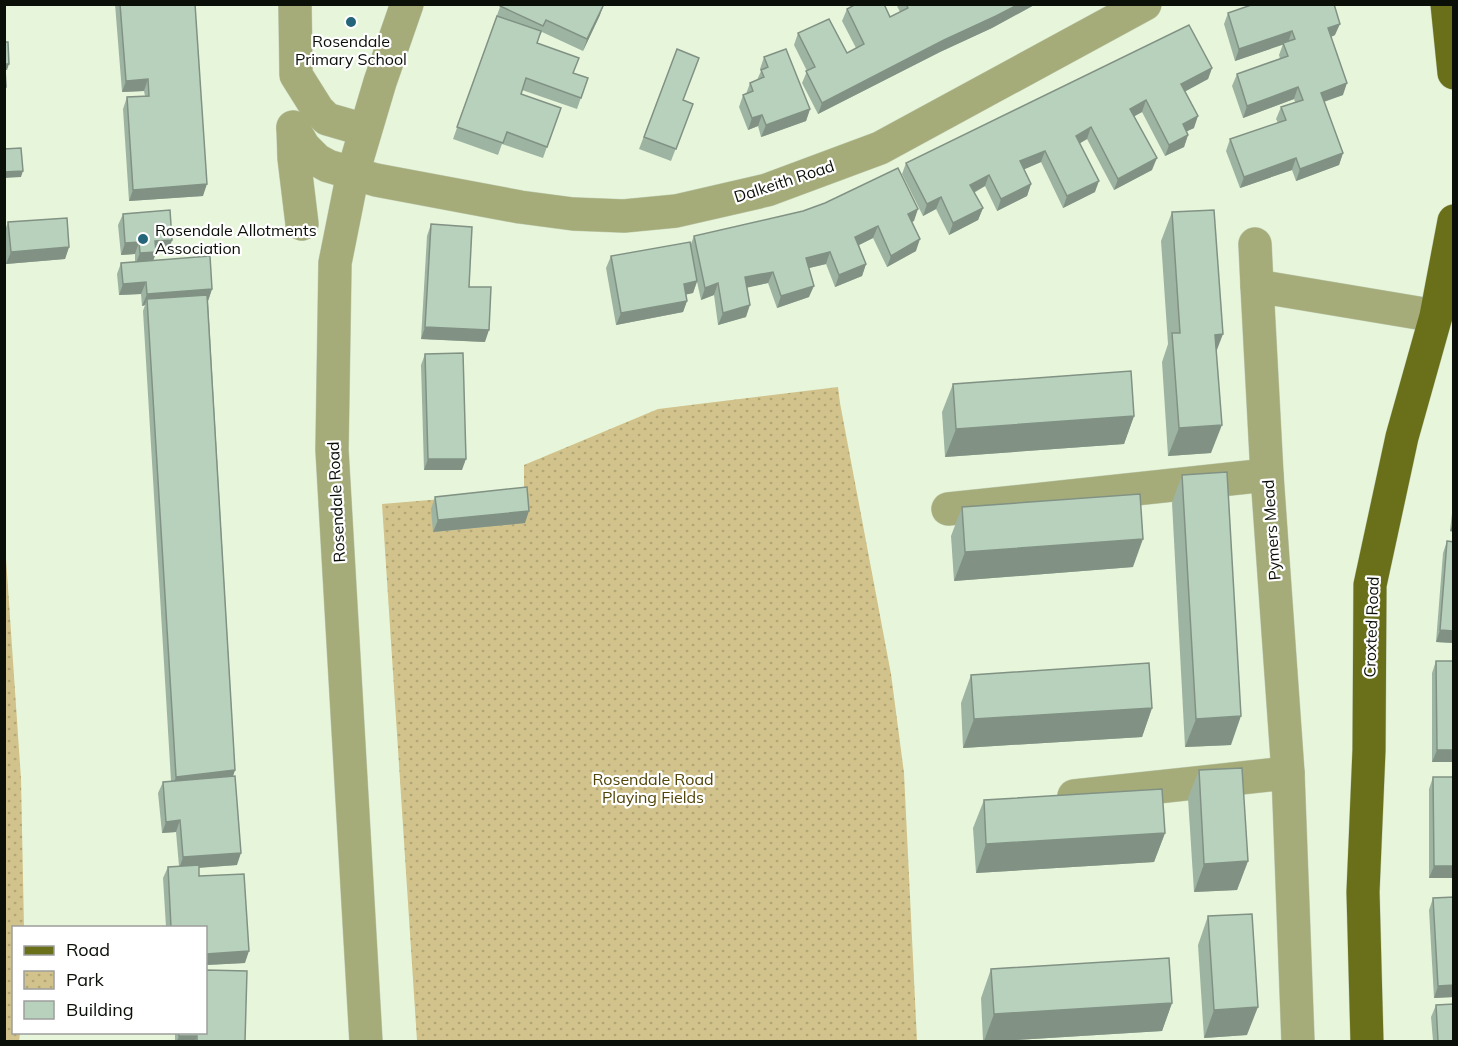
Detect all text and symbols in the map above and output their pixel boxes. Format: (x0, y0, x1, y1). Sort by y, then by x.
marker: Rosendale Primary School (344, 15, 358, 29)
place label: Rosendale Primary School (295, 31, 407, 69)
street label: Dalkeith Road (731, 155, 837, 207)
place label: Rosendale Allotments Association (155, 220, 317, 258)
marker: Rosendale Allotments Association (136, 232, 150, 246)
street label: Rosendale Road (323, 441, 349, 563)
street label: Pymers Mead (1257, 479, 1285, 581)
street label: Croxted Road (1359, 576, 1383, 678)
park label: Rosendale Road Playing Fields (592, 769, 714, 807)
legend (12, 926, 207, 1034)
text: Road (66, 938, 110, 961)
text: Park (66, 968, 105, 991)
text: Building (66, 998, 134, 1021)

